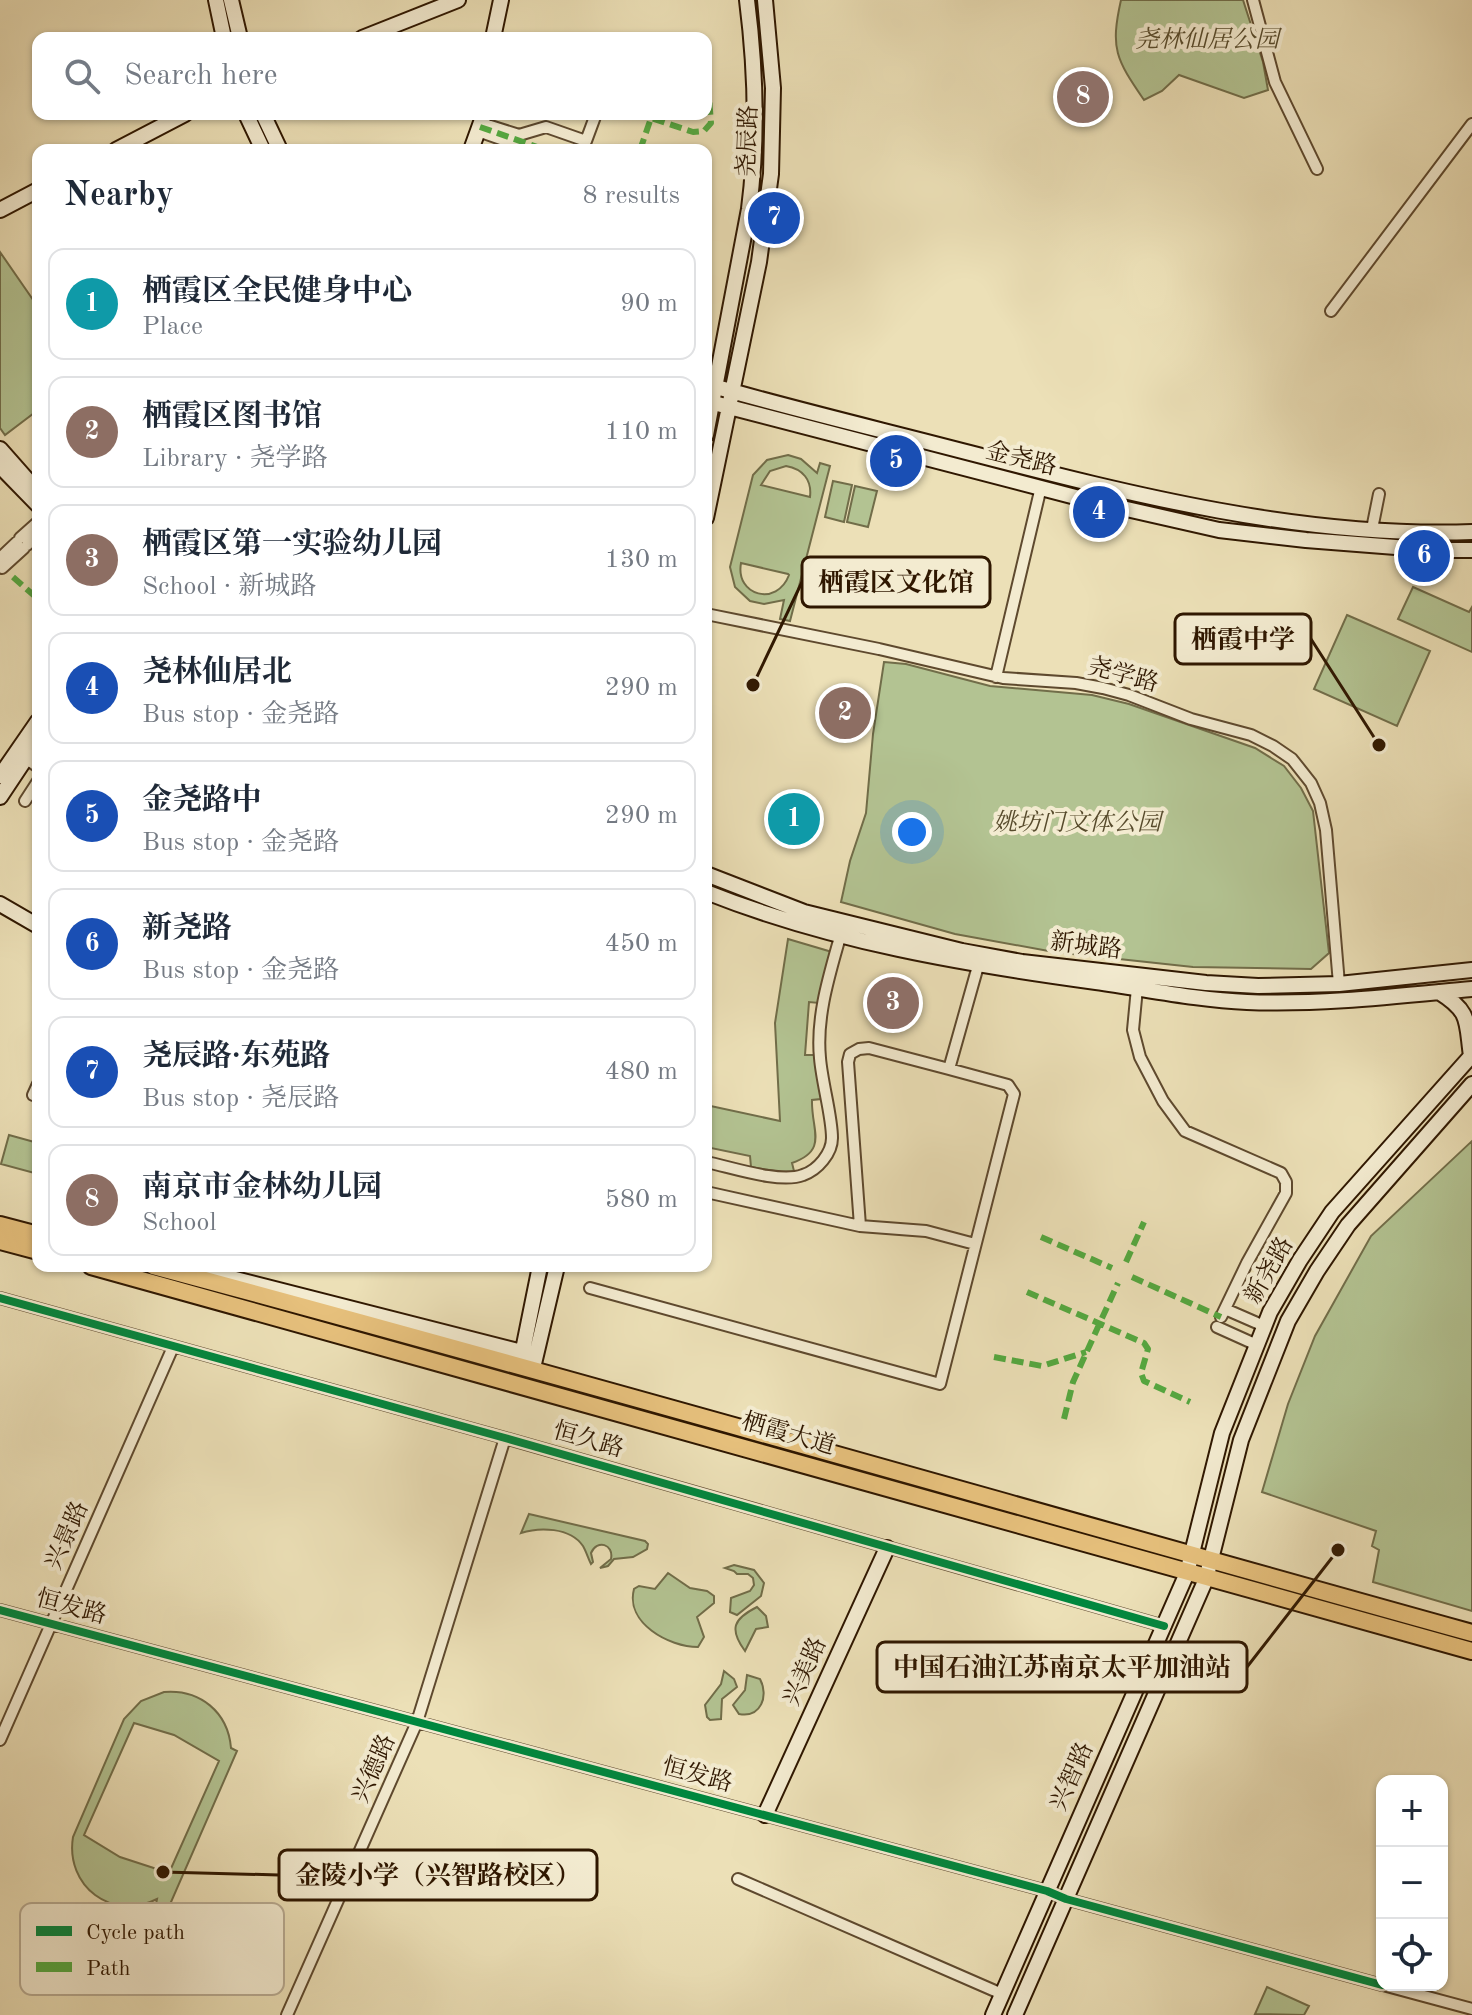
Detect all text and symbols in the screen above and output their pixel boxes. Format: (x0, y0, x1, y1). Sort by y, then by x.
park label: 尧林仙居公园 (1135, 26, 1283, 53)
search box (32, 32, 712, 120)
icon: search (60, 54, 104, 98)
text: Search here (124, 61, 278, 91)
pin: 8 (1057, 67, 1109, 127)
street label: 尧辰路 (733, 104, 762, 177)
text: Nearby (64, 179, 174, 213)
text: 8 results (582, 183, 680, 209)
pin: 7 (748, 188, 800, 248)
text: 栖霞区全民健身中心 (142, 277, 412, 307)
text: 1 (84, 291, 100, 317)
text: 90 m (620, 291, 678, 317)
text: Place (142, 314, 203, 340)
text: 栖霞区图书馆 (142, 402, 322, 432)
text: 2 (84, 419, 100, 445)
text: 110 m (605, 419, 678, 445)
pin: 5 (870, 431, 922, 491)
street label: 金尧路 (983, 437, 1060, 480)
text: Library · 尧学路 (142, 446, 328, 472)
pin: 4 (1073, 482, 1125, 542)
pin: 6 (1398, 526, 1450, 586)
text: 栖霞区第一实验幼儿园 (142, 530, 442, 560)
text: 3 (84, 547, 100, 573)
text: 130 m (605, 547, 678, 573)
callout: 栖霞区文化馆 (802, 557, 990, 607)
text: 栖霞区文化馆 (818, 568, 974, 597)
text: School · 新城路 (142, 574, 316, 600)
callout: 栖霞中学 (1175, 614, 1311, 664)
text: 栖霞中学 (1191, 625, 1295, 654)
street label: 尧学路 (1085, 652, 1162, 697)
text: 尧林仙居北 (142, 658, 292, 688)
text: 4 (84, 675, 100, 701)
text: 290 m (605, 675, 678, 701)
pin: 2 (819, 683, 871, 743)
text: Bus stop · 金尧路 (142, 702, 339, 728)
text: 金尧路中 (142, 786, 262, 816)
pin: 1 (768, 789, 820, 849)
text: 5 (84, 803, 100, 829)
text: 290 m (605, 803, 678, 829)
park label: 姚坊门文体公园 (993, 809, 1165, 836)
your location (892, 812, 932, 852)
text: Bus stop · 金尧路 (142, 830, 339, 856)
text: 新尧路 (142, 914, 232, 944)
street label: 新城路 (1049, 928, 1124, 963)
text: 6 (84, 931, 100, 957)
text: 450 m (605, 931, 678, 957)
text: Bus stop · 金尧路 (142, 958, 339, 984)
pin: 3 (867, 973, 919, 1033)
text: 尧辰路·东苑路 (142, 1042, 330, 1072)
text: 7 (84, 1059, 100, 1085)
text: 480 m (605, 1059, 678, 1085)
text: Bus stop · 尧辰路 (142, 1086, 339, 1112)
text: 南京市金林幼儿园 (142, 1173, 382, 1203)
text: 8 (84, 1187, 100, 1213)
text: 580 m (605, 1187, 678, 1213)
text: School (142, 1210, 216, 1236)
street label: 新尧路 (1239, 1232, 1298, 1308)
street label: 栖霞大道 (739, 1407, 838, 1460)
street label: 恒久路 (550, 1417, 627, 1462)
street label: 兴景路 (40, 1497, 94, 1574)
street label: 恒发路 (33, 1584, 110, 1629)
street label: 兴美路 (778, 1633, 832, 1710)
callout: 中国石油江苏南京太平加油站 (877, 1642, 1247, 1692)
text: 中国石油江苏南京太平加油站 (893, 1653, 1231, 1682)
street label: 兴德路 (347, 1730, 401, 1807)
street label: 兴智路 (1045, 1738, 1099, 1815)
street label: 恒发路 (659, 1752, 736, 1797)
map controls (1376, 1775, 1448, 1991)
button: + (1376, 1775, 1448, 1847)
button: − (1376, 1847, 1448, 1919)
callout: 金陵小学（兴智路校区） (279, 1850, 597, 1900)
text: 金陵小学（兴智路校区） (295, 1861, 581, 1890)
legend (20, 1903, 284, 1995)
button: locate (1376, 1919, 1448, 1991)
text: Cycle path (86, 1922, 185, 1944)
text: Path (86, 1958, 131, 1980)

